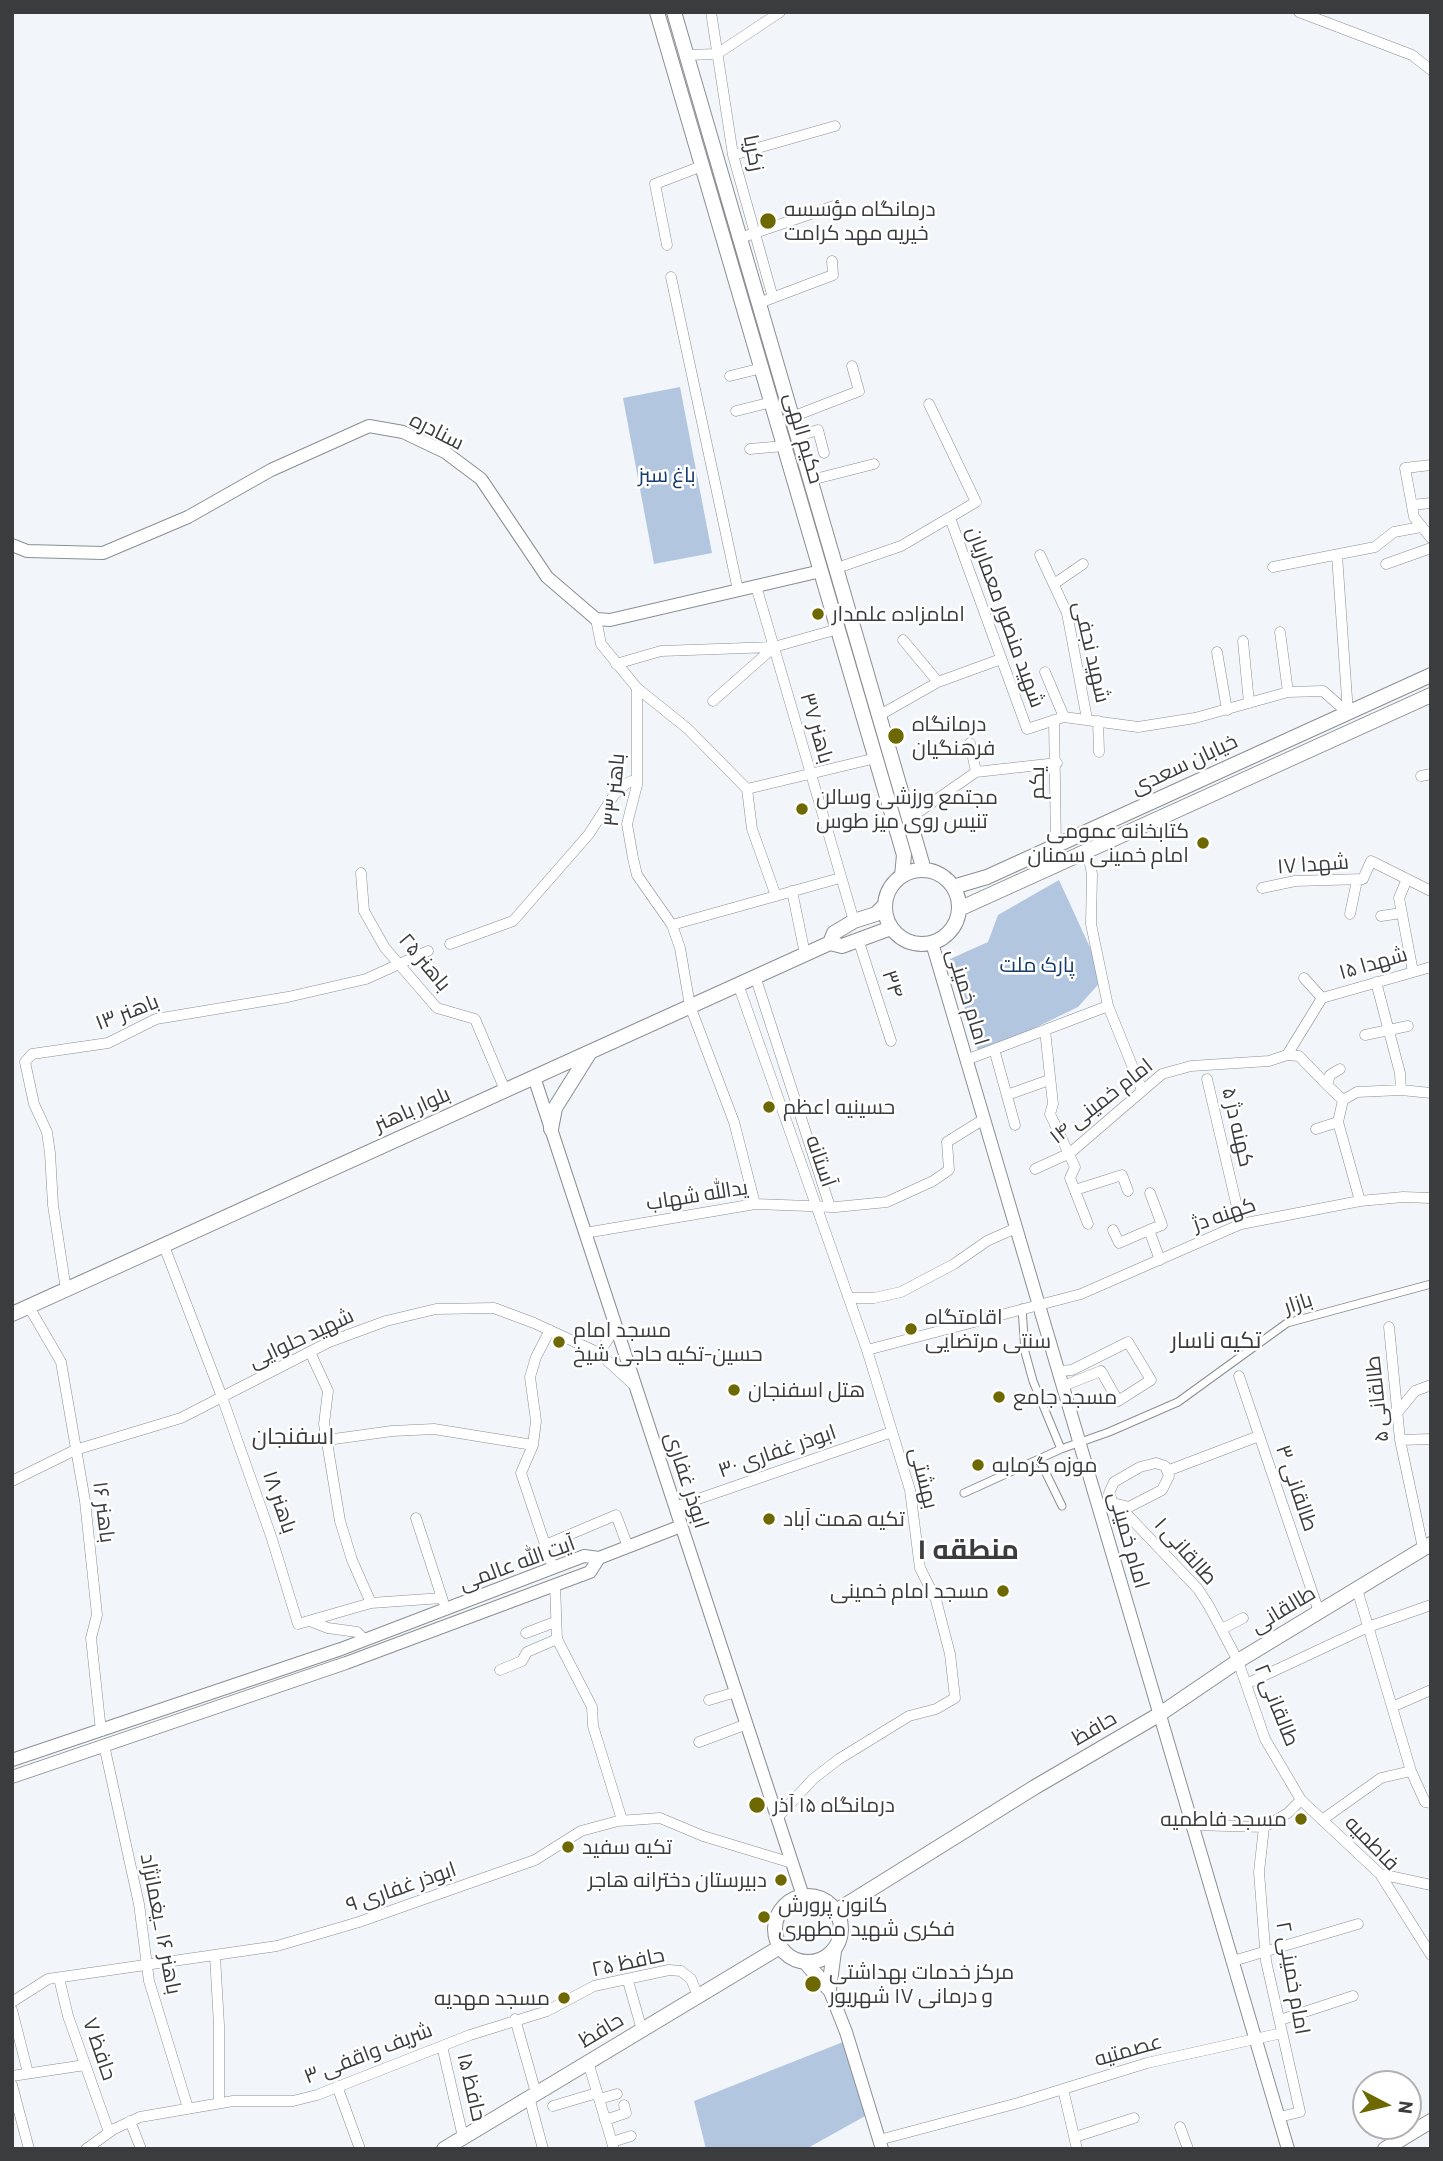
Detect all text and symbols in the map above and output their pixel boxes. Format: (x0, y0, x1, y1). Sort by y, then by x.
street label: زکریا (738, 133, 770, 173)
place label: درمانگاه مؤسسه خیریه مهد کرامت (784, 196, 936, 246)
marker: درمانگاه مؤسسه خیریه مهد کرامت (758, 211, 778, 231)
street label: حکیم الهی (779, 390, 829, 486)
street label: سنادره (406, 407, 468, 455)
park label: باغ سبز (638, 462, 696, 488)
street label: شهید منصور معماریان (962, 523, 1050, 711)
street label: شهید نجفی (1068, 599, 1116, 705)
place label: امامزاده علمدار (832, 601, 965, 627)
marker: امامزاده علمدار (810, 606, 826, 622)
street label: باهنر ۳۷ (795, 690, 839, 766)
place label: درمانگاه فرهنگیان (912, 711, 995, 761)
marker: درمانگاه فرهنگیان (886, 726, 906, 746)
street label: خیابان سعدی (1127, 728, 1241, 800)
street label: باهنر ۳۳ (598, 752, 630, 828)
street label: یکم (1024, 766, 1050, 800)
place label: مجتمع ورزشی وسالن تنیس روی میز طوس (816, 784, 998, 834)
marker: مجتمع ورزشی وسالن تنیس روی میز طوس (794, 801, 810, 817)
place label: کتابخانه عمومی امام خمینی سمنان (1027, 818, 1189, 868)
marker: کتابخانه عمومی امام خمینی سمنان (1195, 835, 1211, 851)
street label: شهدا ۱۷ (1276, 849, 1350, 879)
street label: باهنر ۲۵ (394, 928, 456, 996)
street label: شهدا ۱۵ (1336, 941, 1410, 985)
street label: امام خمینی (941, 946, 995, 1048)
park label: پارک ملت (999, 952, 1075, 978)
street label: ۳۴ (877, 967, 909, 1001)
street label: باهنر ۱۳ (92, 988, 162, 1036)
street label: امام خمینی ۱۴ (1044, 1053, 1158, 1149)
street label: بلوار باهنر (370, 1081, 454, 1137)
street label: کهنه دژ ۵ (1217, 1085, 1259, 1169)
place label: حسینیه اعظم (783, 1094, 895, 1120)
marker: حسینیه اعظم (761, 1099, 777, 1115)
street label: آستانه (800, 1132, 842, 1190)
street label: یدالله شهاب (644, 1175, 750, 1215)
street label: کهنه دژ (1189, 1191, 1259, 1237)
street label: بازار (1281, 1287, 1315, 1319)
street label: شهید حلوایی (245, 1303, 357, 1373)
place label: اقامتگاه سنتی مرتضایی (925, 1304, 1051, 1354)
place label: مسجد امام حسین-تکیه حاجی شیخ (573, 1317, 763, 1367)
marker: اقامتگاه سنتی مرتضایی (903, 1321, 919, 1337)
district label: تکیه ناسار (1171, 1326, 1261, 1354)
marker: مسجد امام حسین-تکیه حاجی شیخ (551, 1334, 567, 1350)
street label: طالقانی ۵ (1360, 1354, 1394, 1444)
place label: هتل اسفنجان (748, 1377, 865, 1403)
marker: هتل اسفنجان (726, 1382, 742, 1398)
place label: مسجد جامع (1013, 1384, 1117, 1410)
marker: مسجد جامع (991, 1389, 1007, 1405)
street label: ابوذر غفاری ۳۰ (715, 1419, 839, 1483)
district label: اسفنجان (252, 1422, 334, 1450)
street label: ابوذر غفاری (660, 1429, 714, 1531)
street label: طالقانی ۳ (1270, 1441, 1324, 1535)
street label: بهشتی (904, 1445, 944, 1511)
place label: موزه گرمابه (992, 1452, 1098, 1478)
marker: موزه گرمابه (970, 1457, 986, 1473)
street label: باهنر ۱۸ (258, 1467, 302, 1537)
street label: باهنر ۱۶ (88, 1480, 120, 1544)
street label: امام خمینی (1103, 1489, 1155, 1591)
place label: تکیه همت آباد (783, 1506, 905, 1532)
marker: تکیه همت آباد (761, 1511, 777, 1527)
street label: طالقانی ۱ (1149, 1512, 1223, 1590)
street label: آیت الله عالمی (455, 1530, 579, 1596)
district label: منطقه ۱ (917, 1533, 1019, 1567)
place label: مسجد امام خمینی (830, 1578, 989, 1604)
street label: طالقانی (1246, 1580, 1320, 1638)
marker: مسجد امام خمینی (995, 1583, 1011, 1599)
street label: طالقانی ۲ (1249, 1660, 1305, 1750)
street label: حافظ (1067, 1705, 1121, 1751)
place label: درمانگاه ۱۵ آذر (773, 1792, 895, 1818)
marker: درمانگاه ۱۵ آذر (747, 1795, 767, 1815)
place label: مسجد فاطمیه (1160, 1806, 1287, 1832)
street label: فاطمیه (1340, 1810, 1404, 1876)
marker: مسجد فاطمیه (1293, 1811, 1309, 1827)
place label: تکیه سفید (582, 1834, 672, 1860)
marker: تکیه سفید (560, 1839, 576, 1855)
street label: باهنر ۱۶ _یغمانژاد (135, 1851, 187, 1997)
street label: ابوذر غفاری ۹ (343, 1856, 459, 1918)
place label: دبیرستان دخترانه هاجر (588, 1867, 767, 1893)
marker: دبیرستان دخترانه هاجر (773, 1872, 789, 1888)
place label: کانون پرورش فکری شهید مطهری (778, 1892, 955, 1942)
marker: کانون پرورش فکری شهید مطهری (756, 1909, 772, 1925)
street label: امام خمینی ۲ (1271, 1919, 1315, 2037)
street label: حافظ ۲۵ (589, 1942, 667, 1982)
place label: مرکز خدمات بهداشتی و درمانی ۱۷ شهریور (829, 1959, 1014, 2009)
marker: مرکز خدمات بهداشتی و درمانی ۱۷ شهریور (803, 1974, 823, 1994)
place label: مسجد مهدیه (434, 1985, 550, 2011)
marker: مسجد مهدیه (556, 1990, 572, 2006)
street label: حافظ (574, 2007, 628, 2053)
street label: حافظ ۷ (78, 2014, 122, 2084)
street label: شریف واقفی ۳ (300, 2017, 436, 2089)
street label: عصمتیه (1091, 2028, 1165, 2072)
street label: حافظ ۱۵ (452, 2050, 492, 2124)
north arrow (1352, 2070, 1422, 2140)
text: N (1394, 2100, 1419, 2115)

